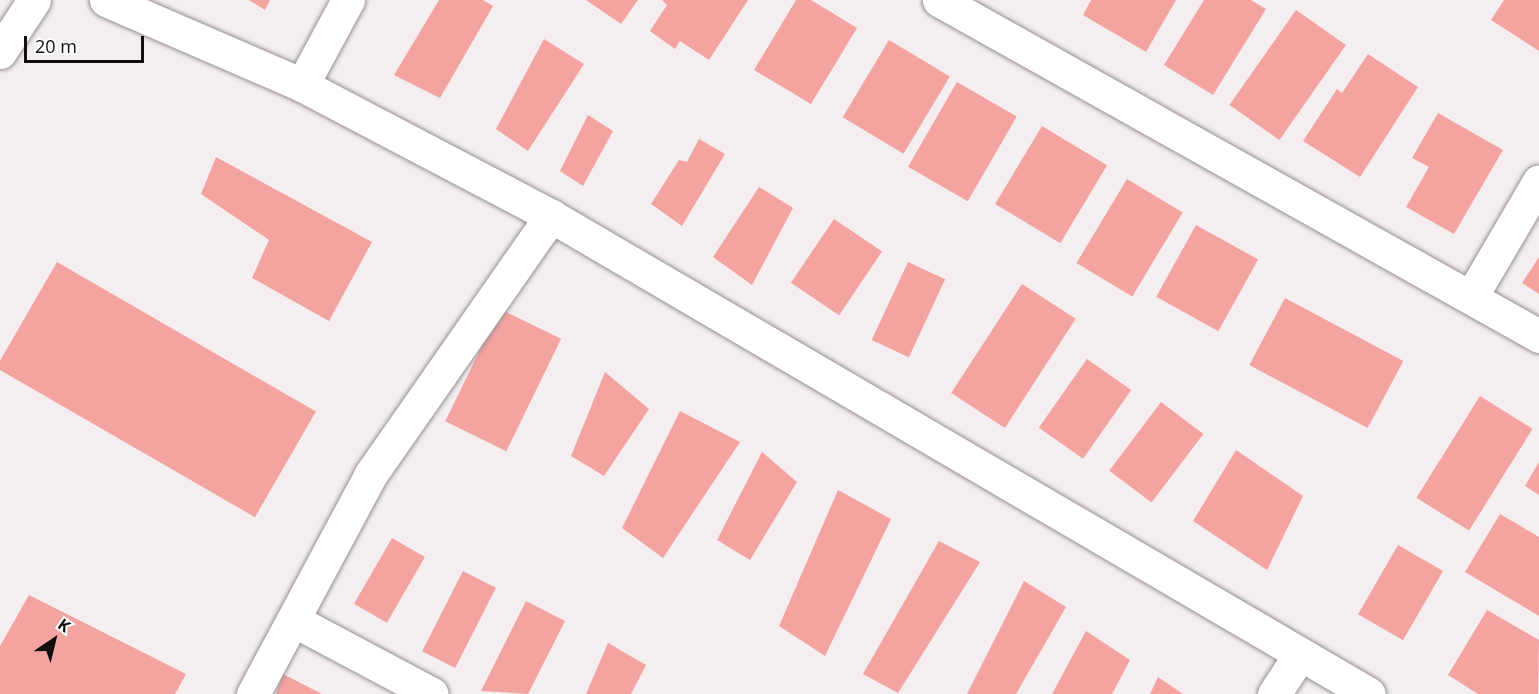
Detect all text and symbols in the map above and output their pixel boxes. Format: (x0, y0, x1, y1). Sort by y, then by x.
scale bar (27, 24, 147, 62)
text: 20 m (35, 34, 77, 58)
north arrow (24, 610, 84, 670)
text: K (54, 613, 75, 637)

